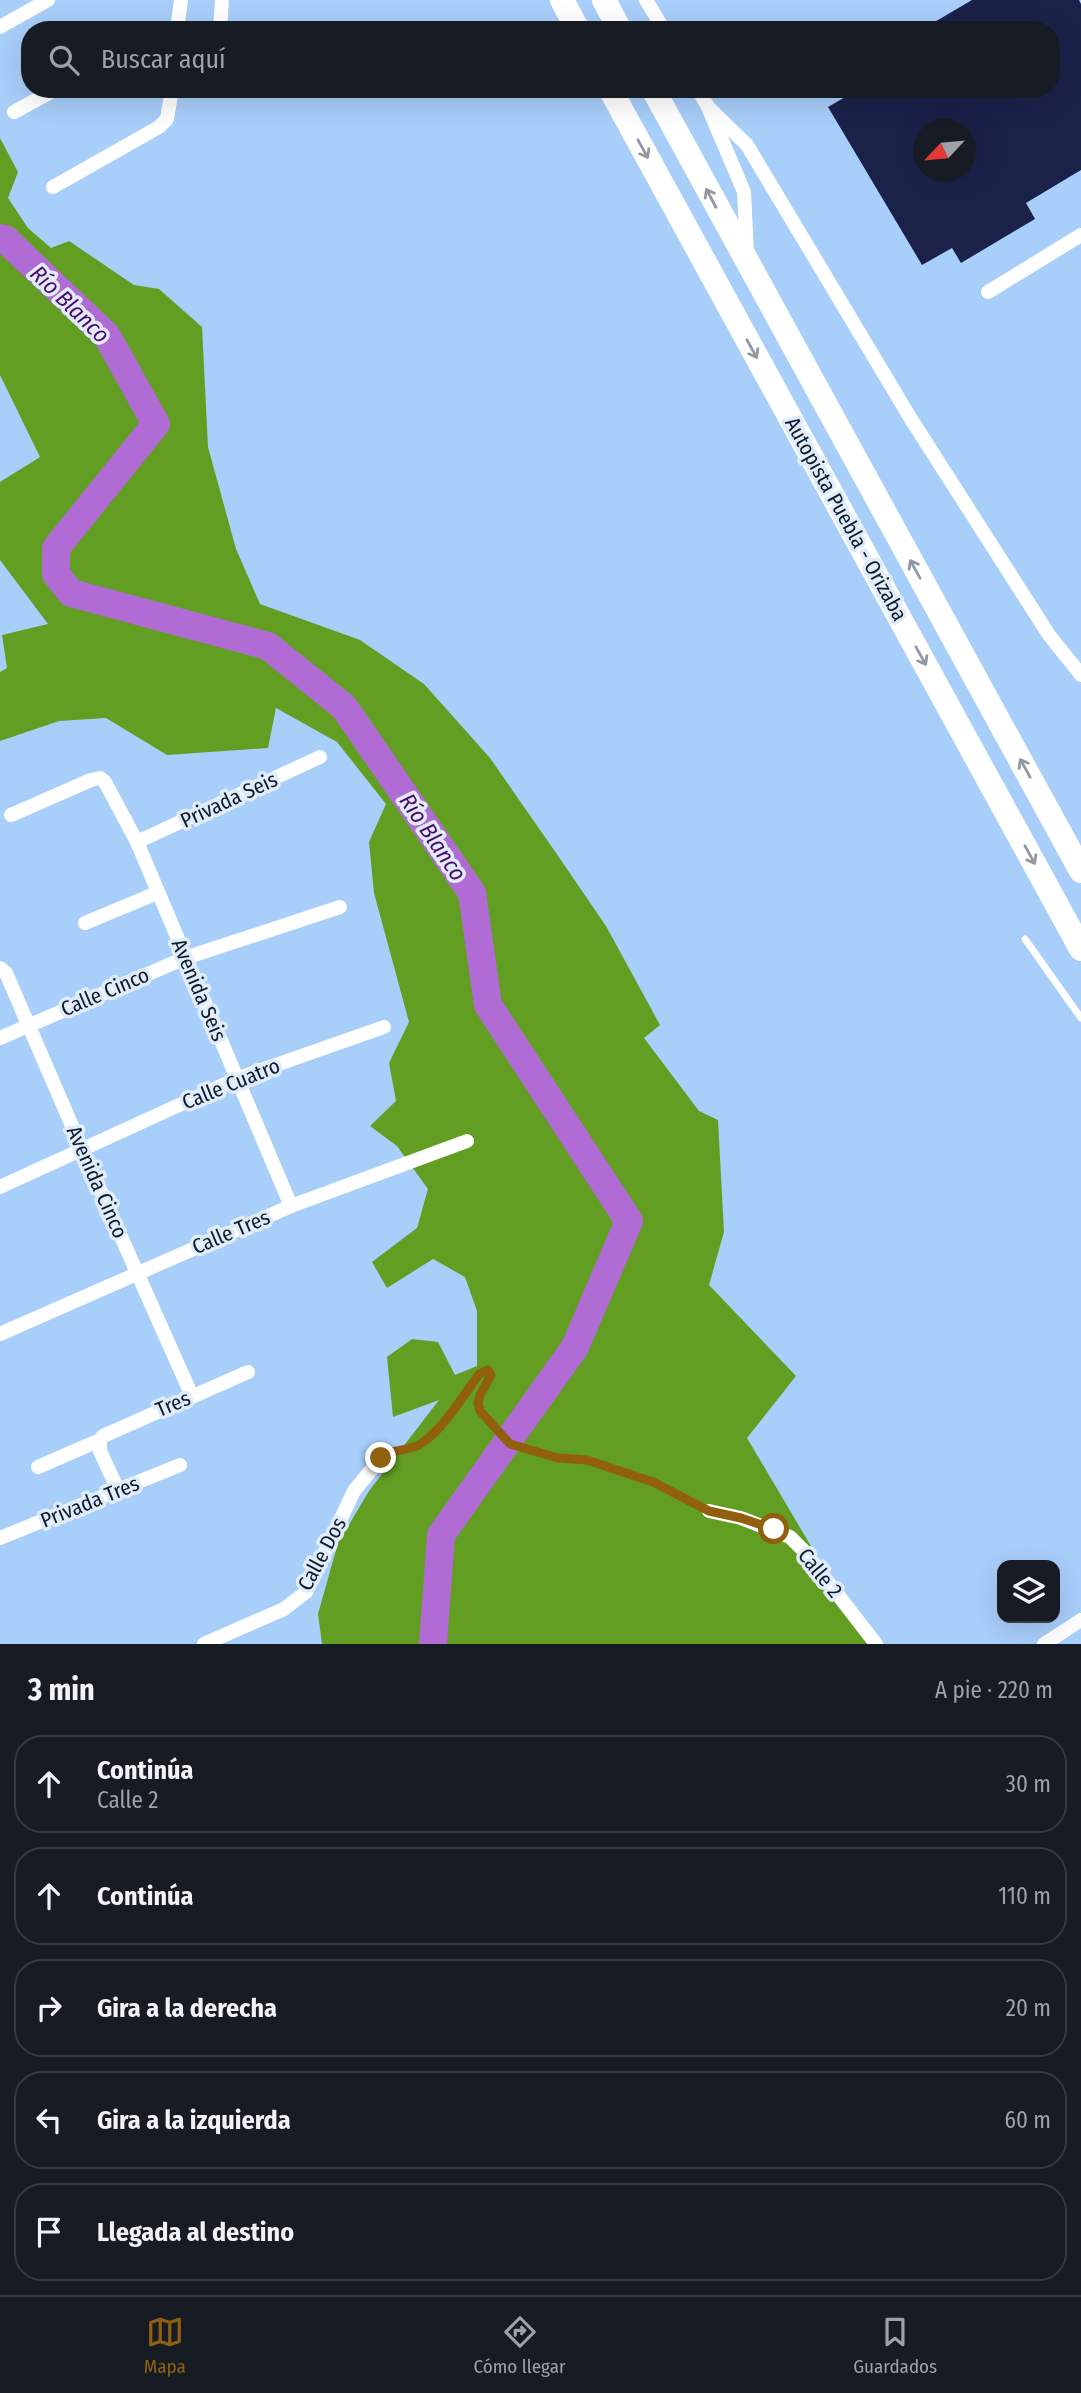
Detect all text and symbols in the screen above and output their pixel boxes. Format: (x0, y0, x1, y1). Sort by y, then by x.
search box (21, 21, 1060, 98)
icon: search (45, 41, 83, 79)
text: Buscar aquí (101, 44, 226, 75)
north arrow (913, 119, 976, 182)
one-way arrow (637, 138, 650, 159)
one-way arrow (704, 188, 718, 209)
water label: Río Blanco (24, 259, 116, 349)
one-way arrow (746, 338, 760, 358)
street label: Autopista Puebla - Orizaba (779, 413, 913, 625)
one-way arrow (908, 559, 921, 580)
one-way arrow (914, 645, 928, 665)
one-way arrow (1017, 759, 1031, 779)
street label: Privada Seis (176, 766, 282, 834)
water label: Río Blanco (394, 788, 472, 886)
one-way arrow (1024, 844, 1037, 865)
street label: Avenida Seis (166, 935, 232, 1045)
street label: Calle Cinco (57, 962, 153, 1022)
street label: Calle Cuatro (178, 1053, 284, 1115)
street label: Avenida Cinco (61, 1122, 133, 1242)
street label: Calle Tres (188, 1204, 274, 1260)
street label: Tres (152, 1385, 194, 1423)
route end (365, 1442, 396, 1473)
street label: Privada Tres (37, 1470, 143, 1534)
street label: Calle Dos (292, 1513, 352, 1595)
route start (758, 1513, 789, 1544)
street label: Calle 2 (792, 1543, 848, 1603)
map controls (997, 1560, 1060, 1623)
button: layers (997, 1560, 1060, 1623)
text: 3 min (28, 1672, 95, 1708)
text: A pie · 220 m (935, 1676, 1053, 1704)
text: Continúa (97, 1755, 194, 1786)
icon: ahead (30, 1765, 68, 1803)
text: 30 m (1006, 1770, 1051, 1798)
text: Calle 2 (97, 1786, 158, 1814)
icon: ahead (30, 1877, 68, 1915)
text: Continúa (97, 1881, 194, 1912)
text: 110 m (998, 1882, 1051, 1910)
icon: right (30, 1989, 68, 2027)
text: Gira a la derecha (97, 1993, 277, 2024)
text: 20 m (1006, 1994, 1051, 2022)
icon: left (30, 2101, 68, 2139)
text: Gira a la izquierda (97, 2105, 291, 2136)
text: 60 m (1005, 2106, 1051, 2134)
icon: arrive (30, 2213, 68, 2251)
text: Llegada al destino (97, 2217, 294, 2248)
tab: Mapa (144, 2313, 186, 2378)
tab: Cómo llegar (473, 2313, 566, 2378)
tab: Guardados (853, 2313, 937, 2378)

